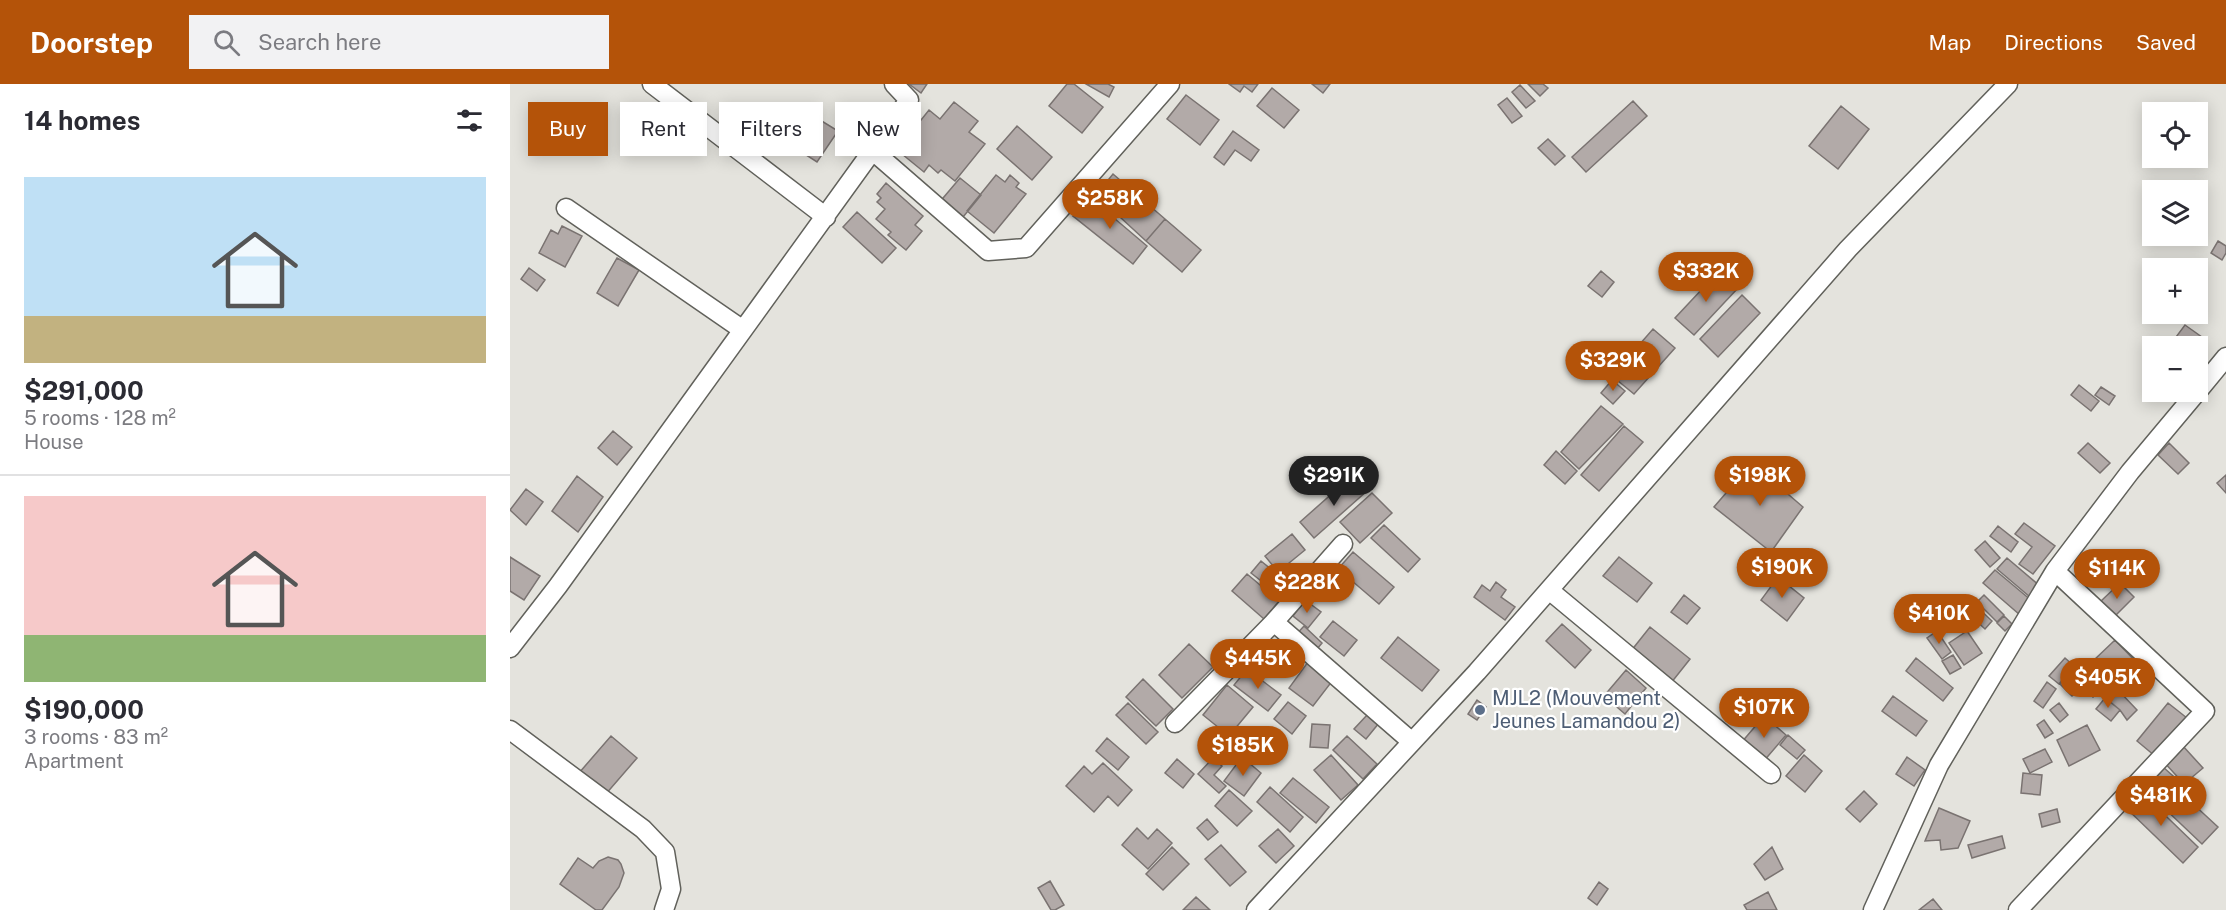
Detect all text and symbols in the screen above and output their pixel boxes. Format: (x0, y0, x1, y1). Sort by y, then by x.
search box (189, 15, 609, 69)
text: Doorstep (30, 26, 153, 59)
icon: search (210, 26, 243, 59)
text: Search here (258, 29, 381, 55)
text: Map (1929, 30, 1971, 55)
text: Directions (2004, 30, 2103, 55)
text: Saved (2136, 30, 2196, 55)
chip: Buy (528, 102, 608, 156)
chip: Rent (620, 102, 707, 156)
chip: Filters (719, 102, 823, 156)
chip: New (835, 102, 921, 156)
map controls (2142, 102, 2208, 402)
button: locate (2142, 102, 2208, 168)
icon: filters (453, 104, 486, 137)
text: 14 homes (24, 105, 140, 136)
pin: $258K (1068, 179, 1152, 230)
button: layers (2142, 180, 2208, 246)
text: $258K (1076, 186, 1144, 210)
icon: home (201, 216, 309, 324)
pin: $332K (1664, 252, 1748, 303)
button: + (2142, 258, 2208, 324)
text: $332K (1672, 259, 1740, 283)
button: − (2142, 336, 2208, 402)
pin: $329K (1571, 341, 1655, 392)
text: $329K (1579, 348, 1647, 372)
text: $291,000 (24, 375, 144, 406)
text: 5 rooms · 128 m² (24, 406, 176, 430)
text: House (24, 430, 84, 454)
pin: $291K (1292, 456, 1376, 507)
pin: $198K (1718, 456, 1802, 507)
text: $291K (1303, 463, 1365, 487)
text: $198K (1728, 463, 1792, 487)
icon: home (201, 535, 309, 643)
pin: $190K (1740, 548, 1824, 599)
pin: $114K (2075, 549, 2159, 600)
text: $190K (1751, 555, 1813, 579)
text: $114K (2088, 556, 2146, 580)
pin: $228K (1265, 563, 1349, 614)
text: $228K (1274, 570, 1340, 594)
pin: $410K (1897, 594, 1981, 645)
text: $410K (1908, 601, 1970, 625)
pin: $445K (1216, 639, 1300, 690)
text: $445K (1224, 646, 1292, 670)
pin: $405K (2066, 658, 2150, 709)
text: $405K (2074, 665, 2142, 689)
place label: MJL2 (Mouvement Jeunes Lamandou 2) (1492, 686, 1680, 733)
pin: $107K (1722, 688, 1806, 739)
text: $190,000 (24, 694, 144, 725)
text: $107K (1733, 695, 1795, 719)
marker: MJL2 (Mouvement Jeunes Lamandou 2) (1473, 703, 1487, 717)
text: 3 rooms · 83 m² (24, 725, 168, 749)
pin: $185K (1201, 726, 1285, 777)
text: $185K (1211, 733, 1275, 757)
text: Apartment (24, 749, 124, 773)
pin: $481K (2119, 776, 2203, 827)
text: $481K (2129, 783, 2193, 807)

